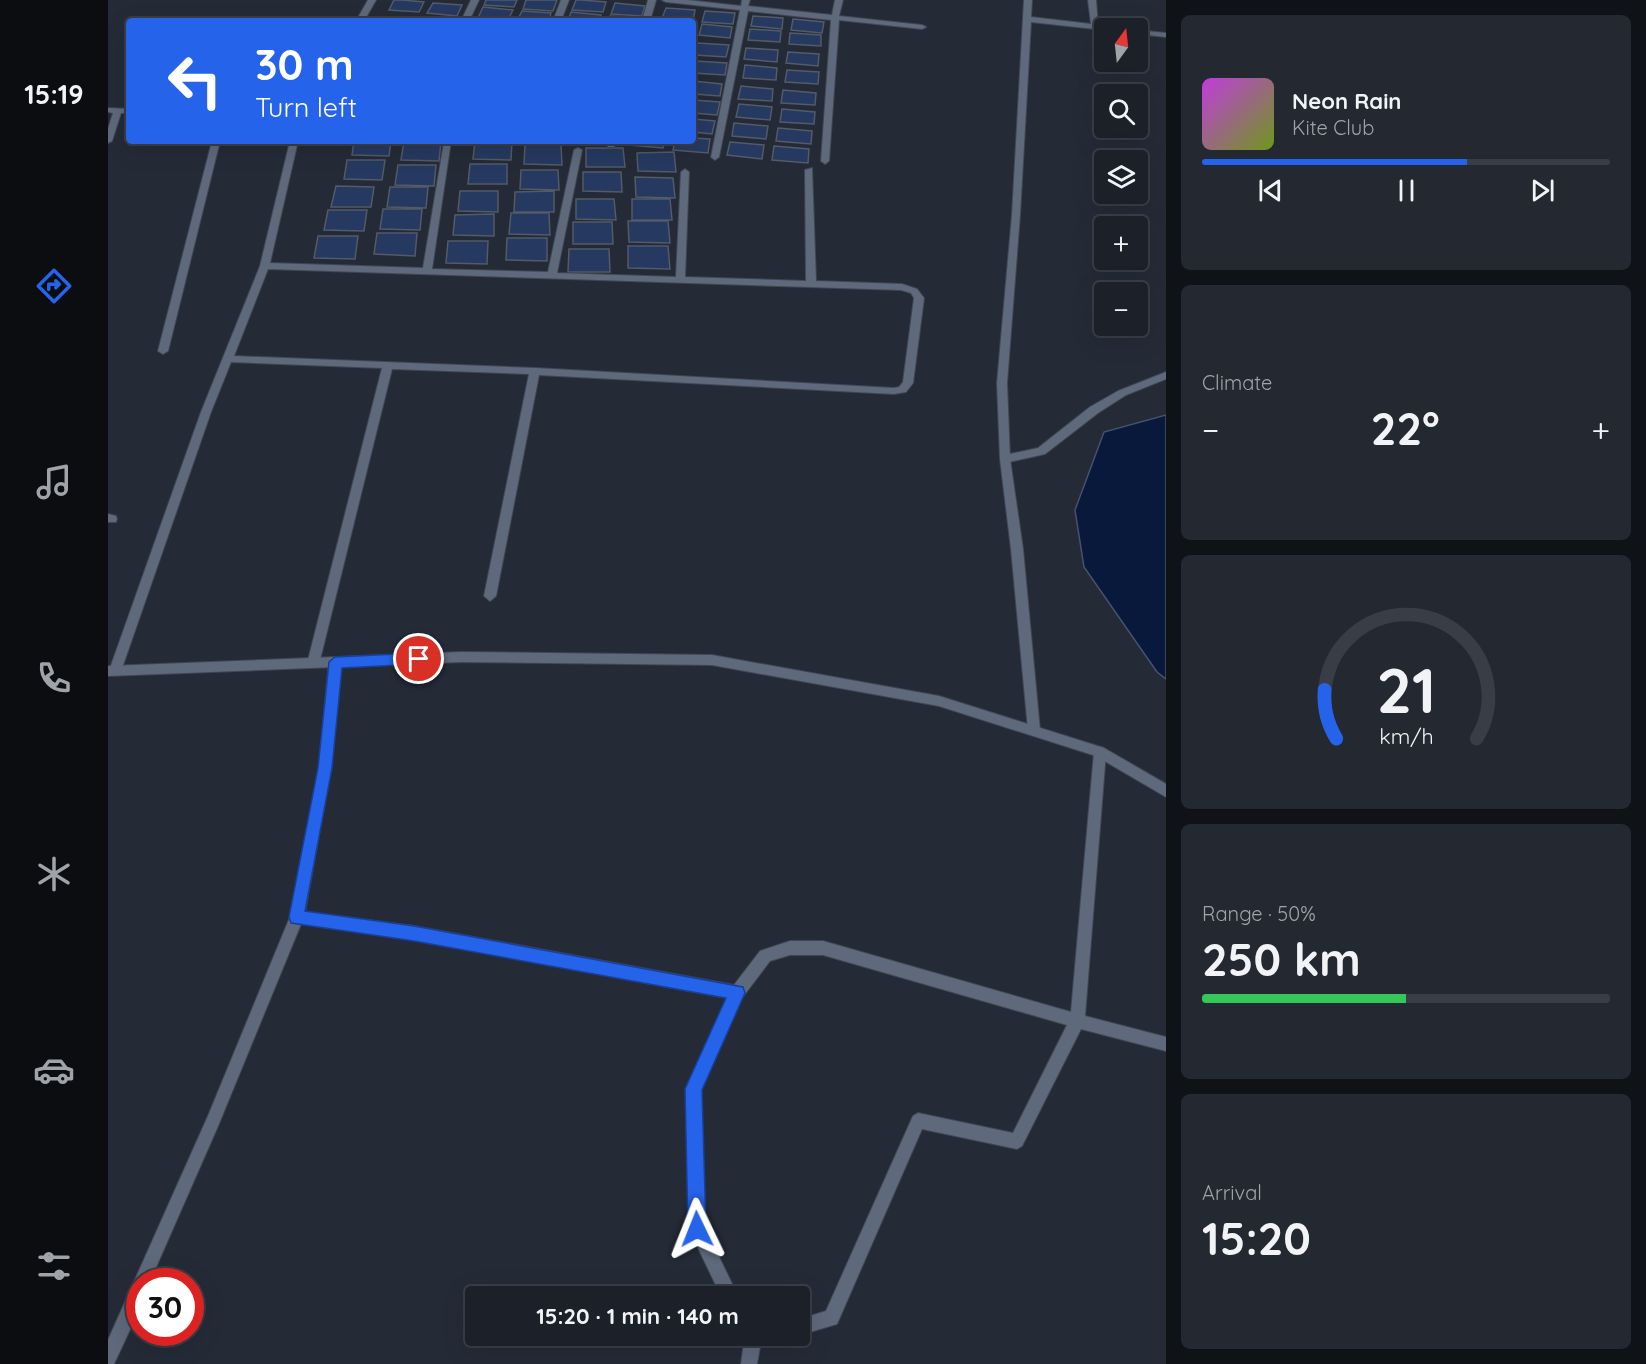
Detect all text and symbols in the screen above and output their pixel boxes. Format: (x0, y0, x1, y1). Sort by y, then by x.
north arrow (1094, 18, 1148, 72)
map controls (1094, 18, 1148, 336)
text: 30 m (255, 38, 354, 91)
icon: left (156, 42, 234, 120)
text: 15:19 (24, 77, 84, 111)
button: search (1094, 84, 1148, 138)
text: Neon Rain (1292, 87, 1401, 115)
text: Turn left (255, 90, 357, 124)
text: Kite Club (1292, 115, 1374, 140)
button: layers (1094, 150, 1148, 204)
icon: previous (1254, 174, 1287, 207)
icon: pause (1390, 174, 1423, 207)
icon: next (1526, 174, 1559, 207)
button: + (1094, 216, 1148, 270)
icon: directions (33, 265, 75, 307)
button: − (1094, 282, 1148, 336)
text: Climate (1202, 370, 1272, 395)
text: 22° (1371, 400, 1440, 456)
text: − (1202, 409, 1219, 450)
text: + (1591, 409, 1610, 450)
icon: music (33, 461, 75, 503)
pin (393, 633, 444, 684)
icon: arrive (402, 642, 435, 675)
text: 21 (1376, 651, 1436, 729)
icon: phone (33, 657, 75, 699)
text: km/h (1379, 723, 1433, 749)
icon: climate (33, 853, 75, 895)
text: Range · 50% (1202, 901, 1316, 926)
text: 250 km (1202, 931, 1361, 987)
icon: car (33, 1049, 75, 1091)
text: Arrival (1202, 1180, 1262, 1205)
position arrow (665, 1197, 729, 1261)
text: 15:20 (1202, 1210, 1311, 1266)
icon: filters (33, 1245, 75, 1287)
speed limit sign: 30 (126, 1268, 204, 1346)
text: 15:20 · 1 min · 140 m (536, 1302, 739, 1330)

